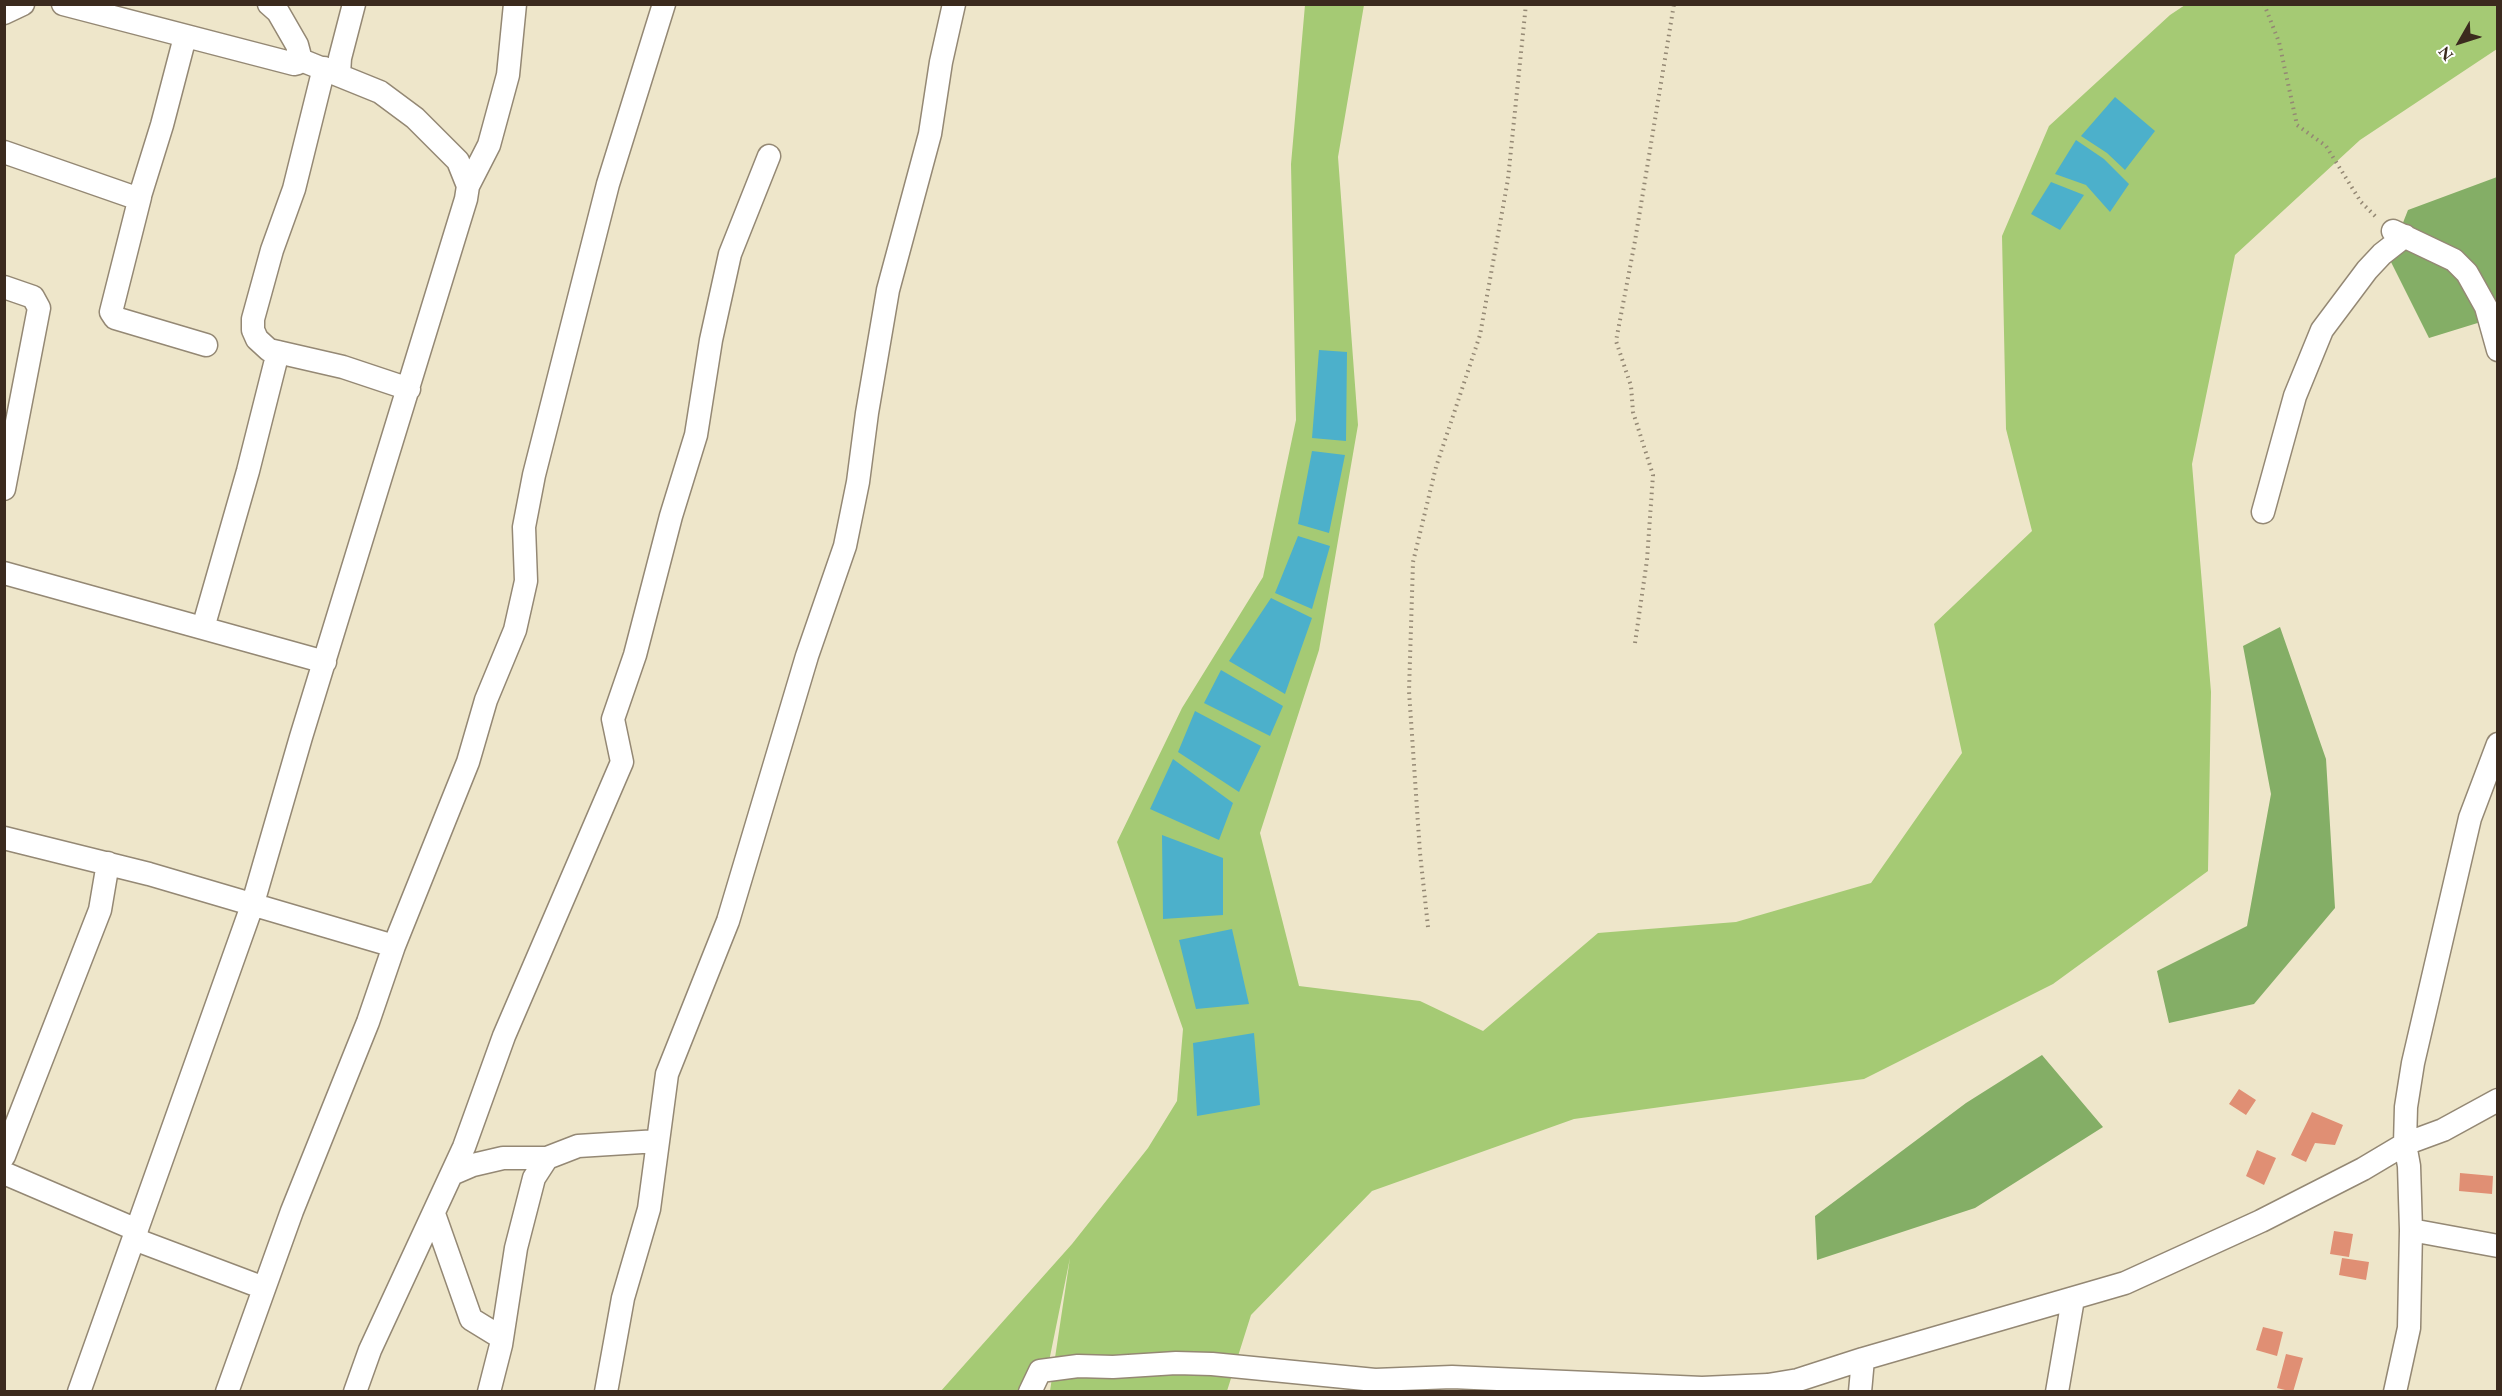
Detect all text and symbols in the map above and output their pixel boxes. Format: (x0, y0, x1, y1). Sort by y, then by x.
north arrow (2430, 12, 2490, 72)
text: N (2433, 42, 2458, 65)

